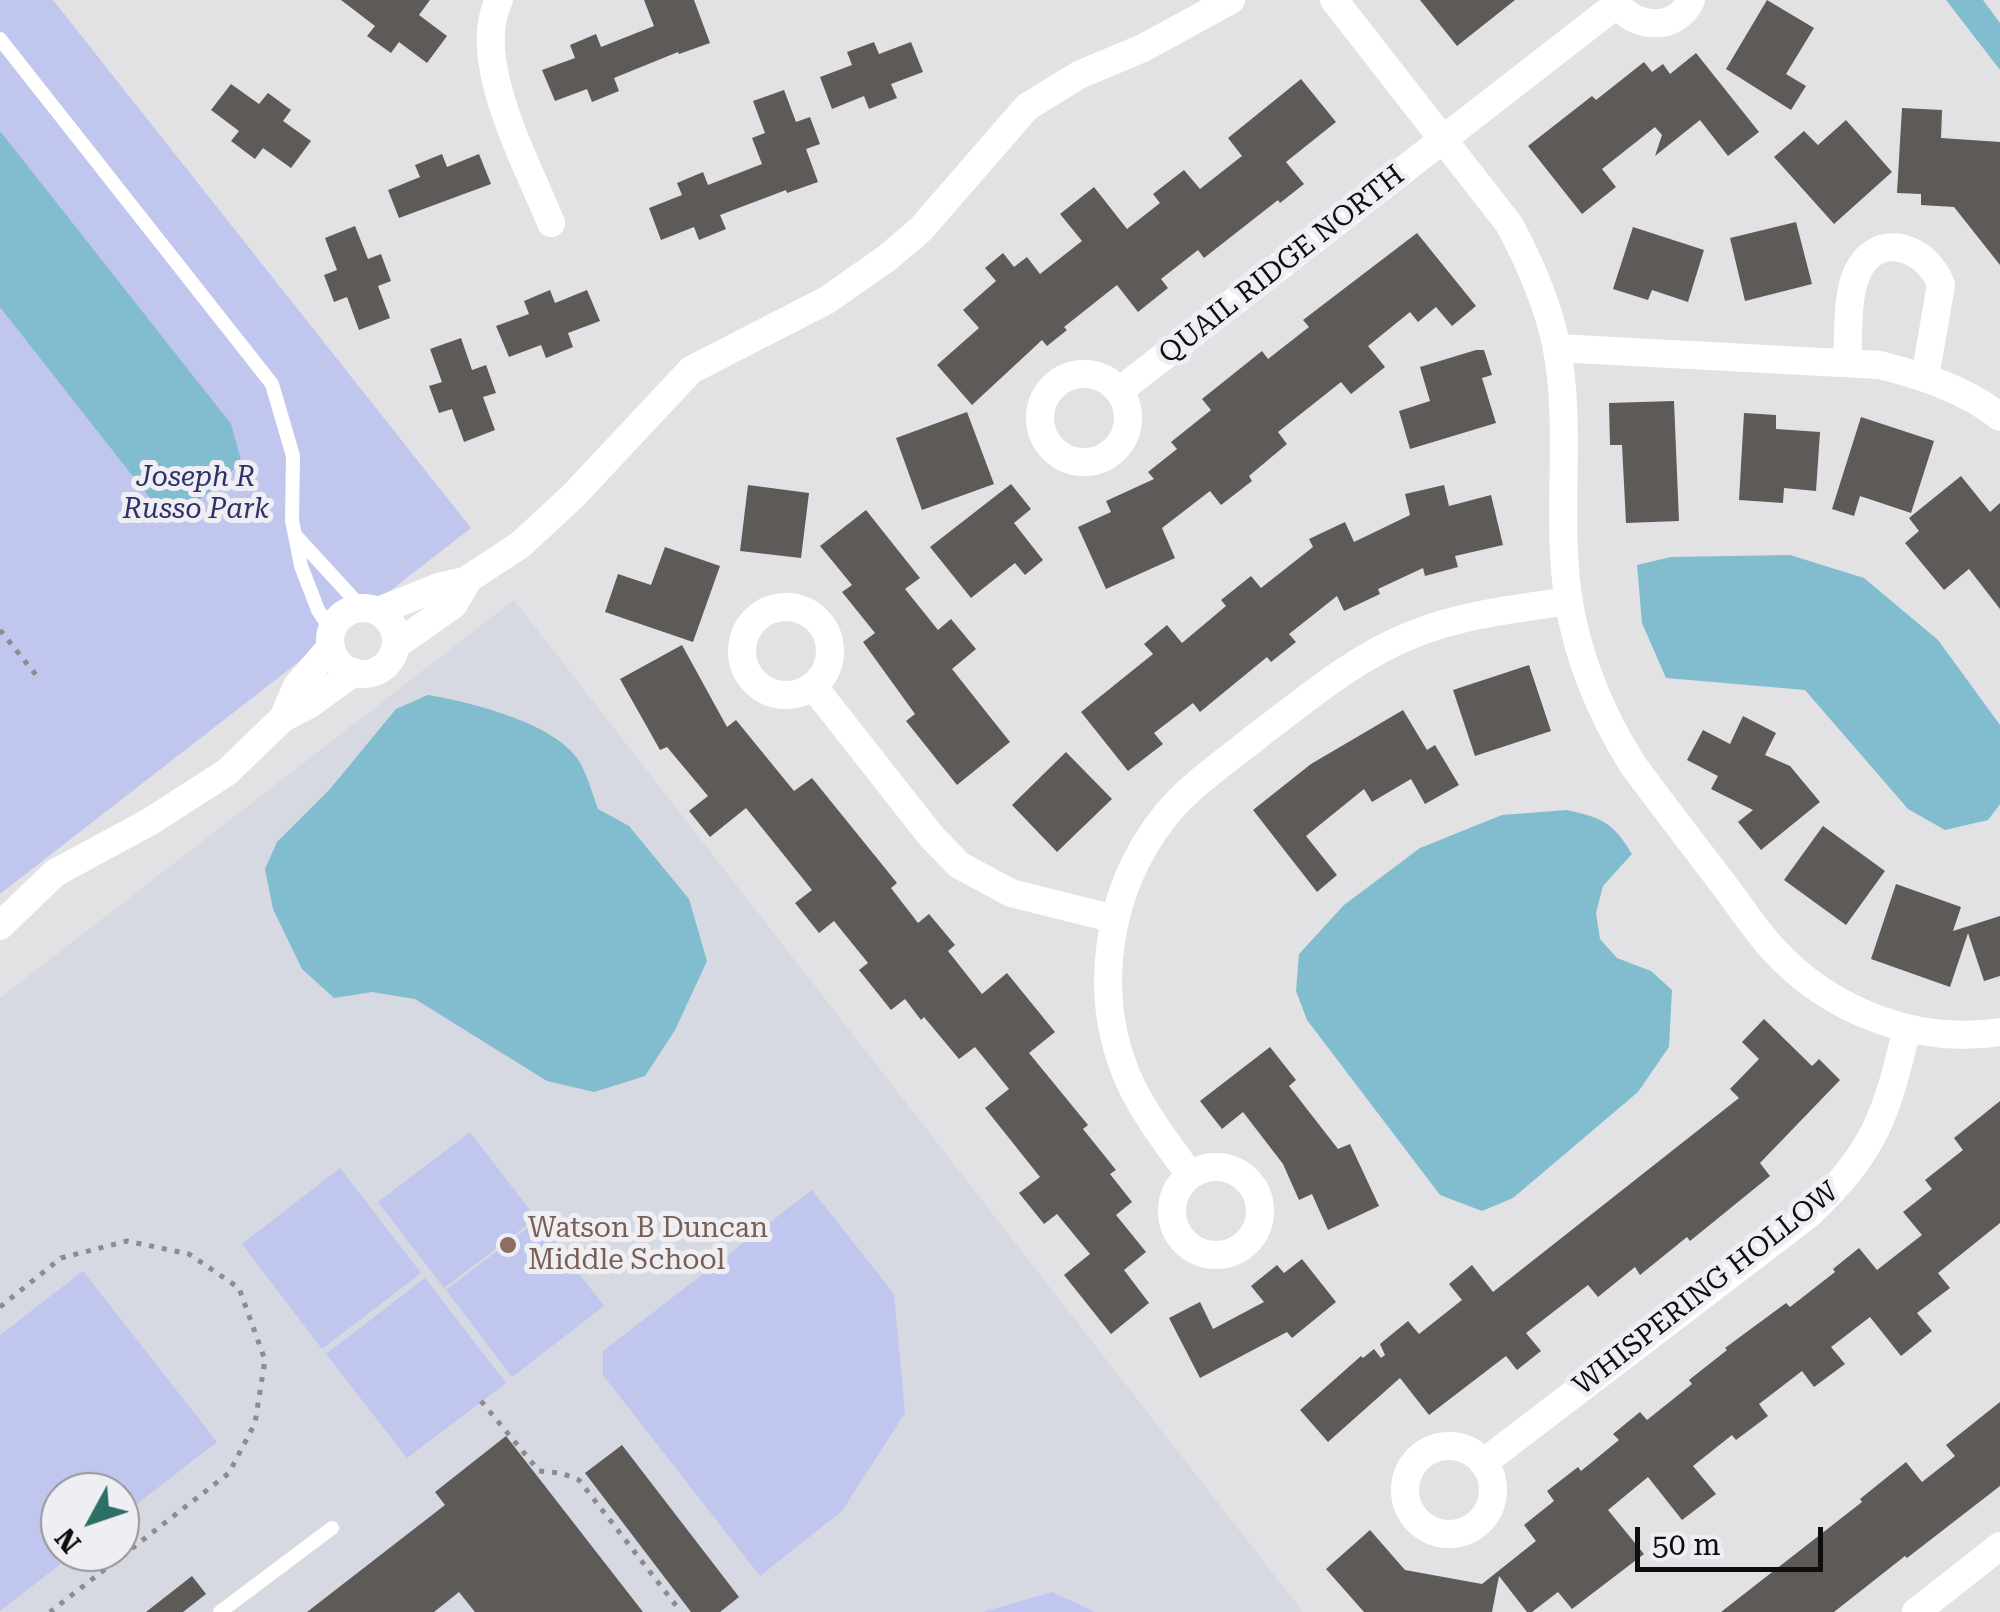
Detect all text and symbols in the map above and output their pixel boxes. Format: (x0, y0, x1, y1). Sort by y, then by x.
street label: QUAIL RIDGE NORTH (1153, 159, 1411, 371)
park label: Joseph R Russo Park (123, 461, 269, 527)
street label: WHISPERING HOLLOW (1567, 1175, 1845, 1403)
place label: Watson B Duncan Middle School (528, 1212, 768, 1278)
marker: Watson B Duncan Middle School (497, 1234, 519, 1256)
north arrow (40, 1472, 140, 1572)
scale bar (1640, 1507, 1828, 1569)
text: N (49, 1521, 88, 1559)
text: 50 m (1652, 1527, 1721, 1562)

